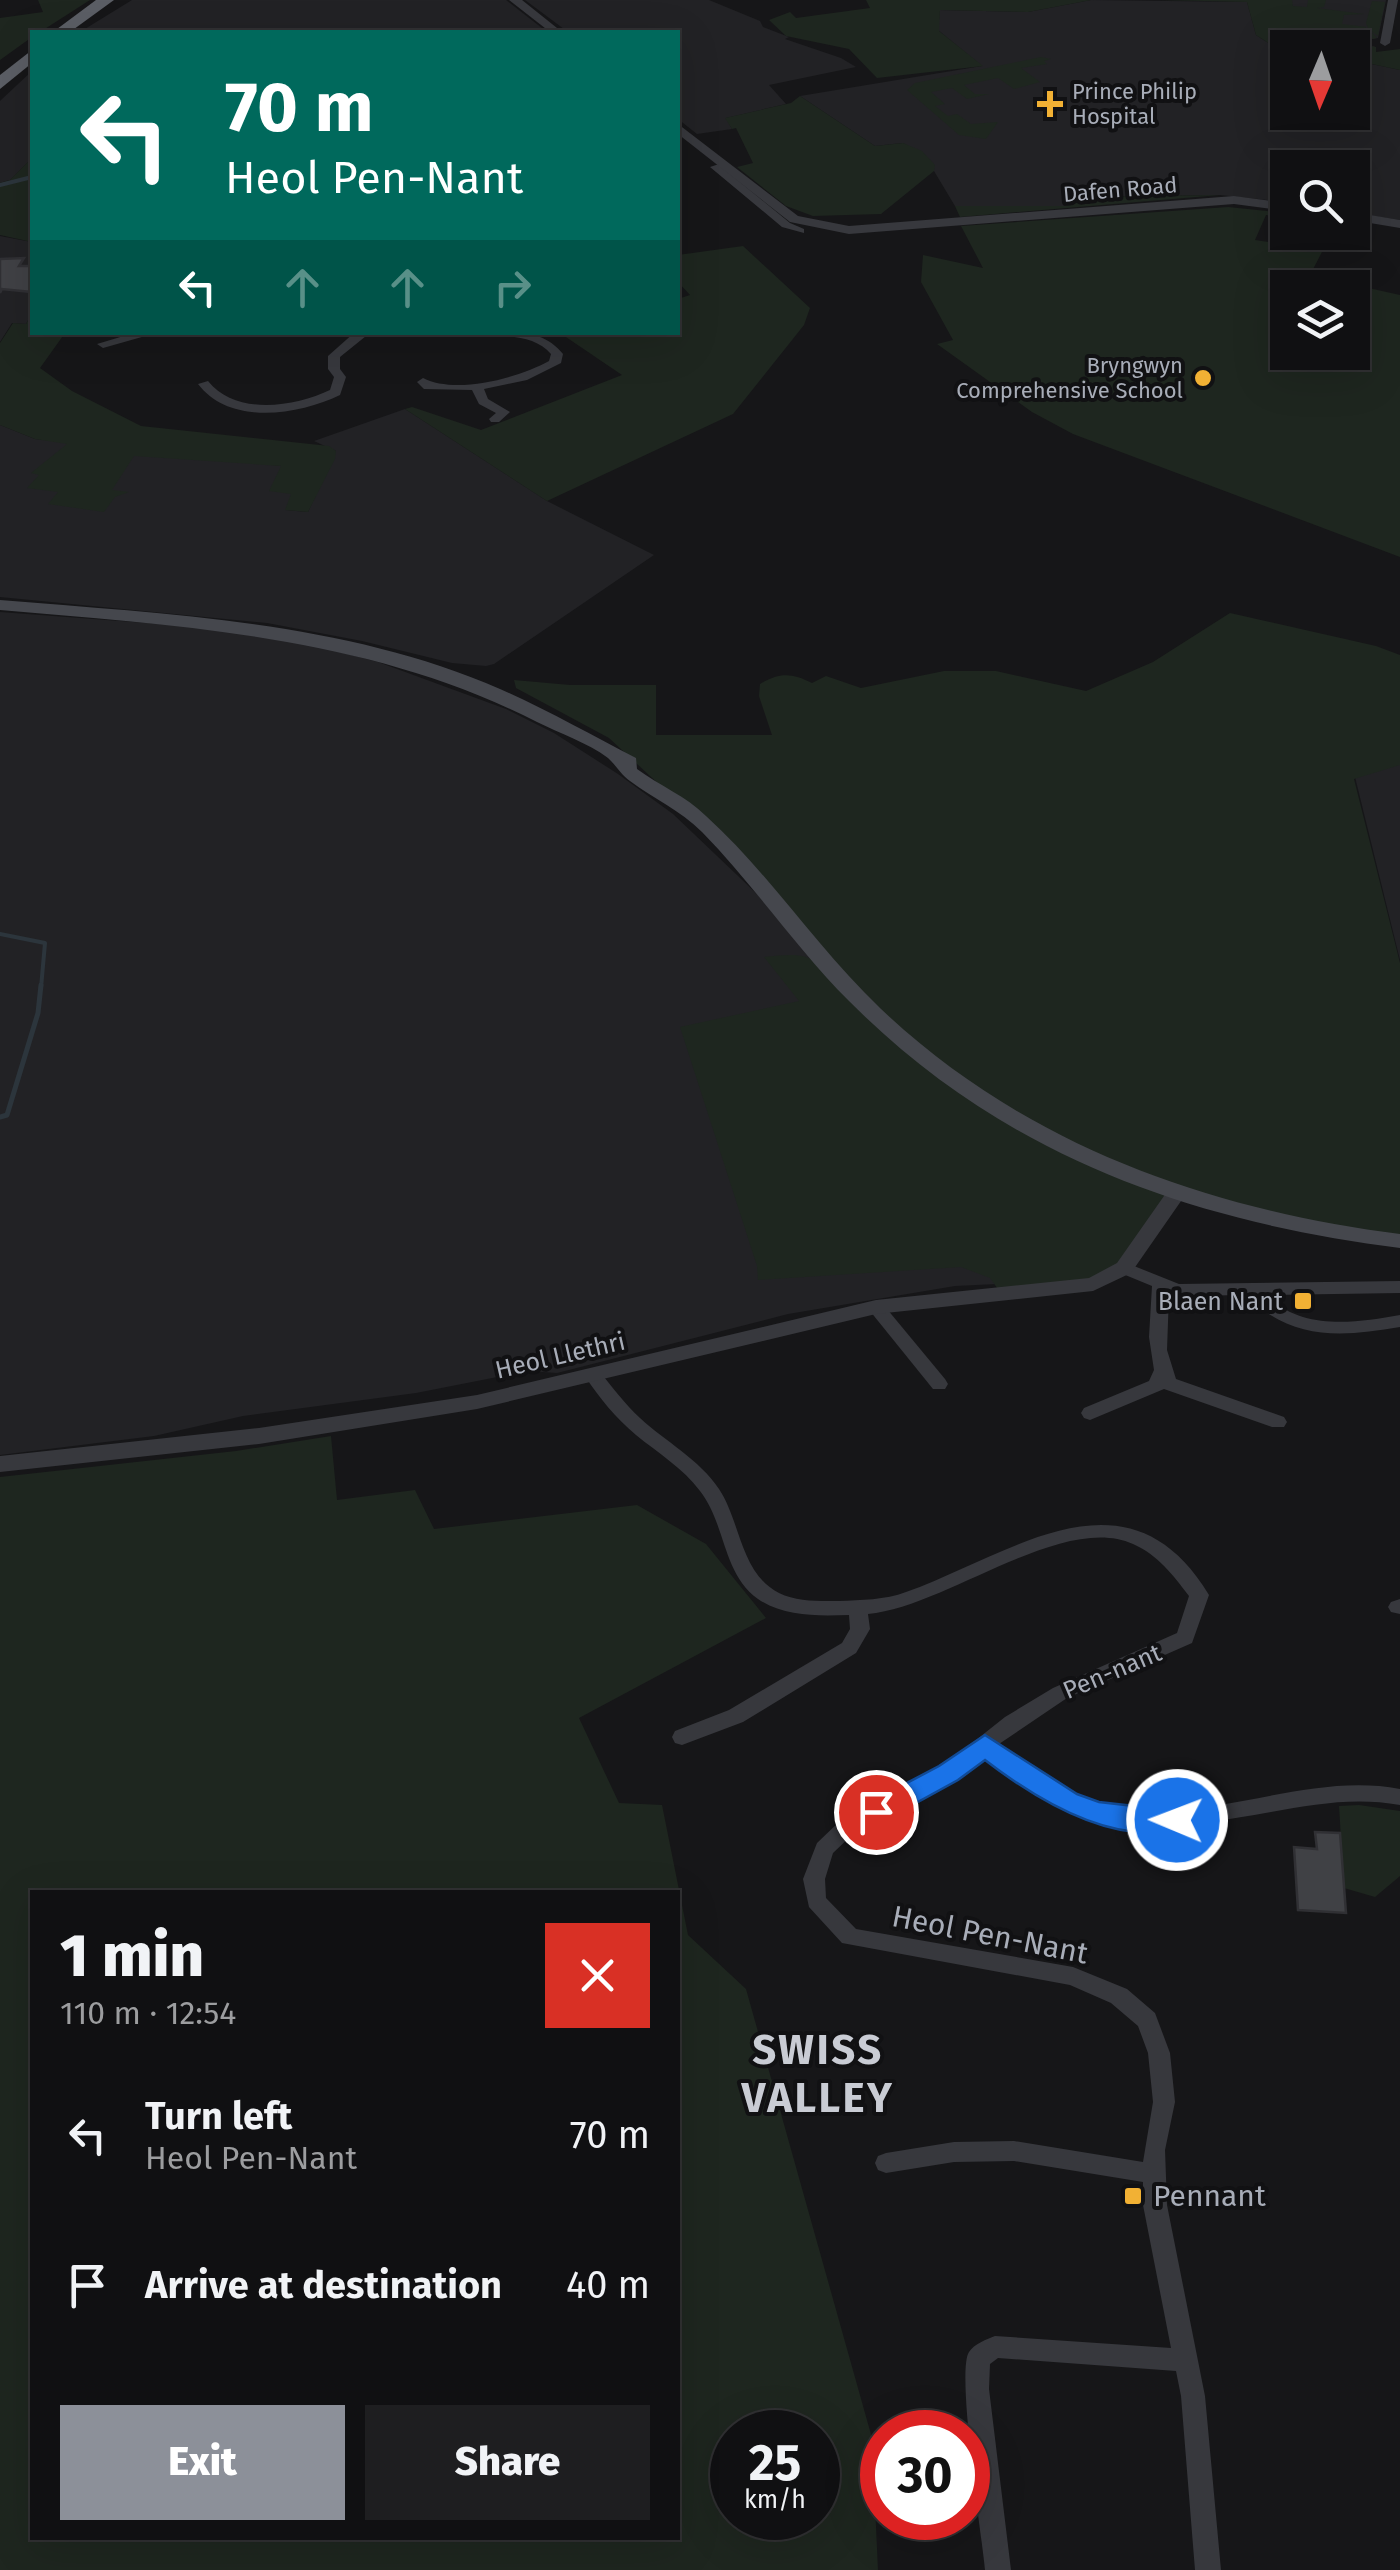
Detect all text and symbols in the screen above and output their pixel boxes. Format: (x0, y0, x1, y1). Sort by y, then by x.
north arrow (1270, 30, 1370, 130)
map controls (1270, 30, 1370, 370)
text: 70 m (225, 66, 374, 150)
icon: left (60, 70, 190, 200)
place label: Prince Philip Hospital (1072, 78, 1197, 130)
marker: Prince Philip Hospital (1037, 91, 1063, 117)
button: search (1270, 150, 1370, 250)
text: Heol Pen-Nant (225, 151, 523, 205)
street label: Dafen Road (1062, 171, 1178, 208)
icon: left (170, 260, 225, 315)
icon: ahead (275, 260, 330, 315)
icon: ahead (380, 260, 435, 315)
icon: right (485, 260, 540, 315)
button: layers (1270, 270, 1370, 370)
place label: Bryngwyn Comprehensive School (956, 352, 1183, 404)
marker: Bryngwyn Comprehensive School (1192, 367, 1214, 389)
place label: Blaen Nant (1158, 1287, 1284, 1317)
marker: Blaen Nant (1292, 1290, 1314, 1312)
street label: Heol Llethri (492, 1326, 628, 1385)
street label: Pen-nant (1059, 1637, 1167, 1706)
position arrow (1125, 1768, 1229, 1872)
pin (834, 1770, 919, 1855)
icon: arrive (849, 1785, 904, 1840)
street label: Heol Pen-Nant (889, 1898, 1091, 1972)
text: 1 min (60, 1920, 204, 1992)
button: close (545, 1923, 650, 2028)
text: 110 m · 12:54 (60, 1994, 236, 2032)
district label: SWISS VALLEY (741, 2025, 894, 2123)
text: Turn left (145, 2093, 292, 2139)
icon: left (60, 2108, 115, 2163)
text: 70 m (570, 2112, 650, 2158)
text: Heol Pen-Nant (145, 2139, 357, 2177)
place label: Pennant (1153, 2178, 1266, 2214)
marker: Pennant (1122, 2185, 1144, 2207)
icon: arrive (60, 2258, 115, 2313)
text: Arrive at destination (145, 2262, 502, 2308)
text: 40 m (566, 2262, 650, 2308)
button: Exit (60, 2405, 345, 2520)
button: Share (365, 2405, 650, 2520)
speed limit sign: 30 (860, 2410, 990, 2540)
text: 25 (749, 2433, 801, 2493)
text: km/h (744, 2485, 806, 2515)

